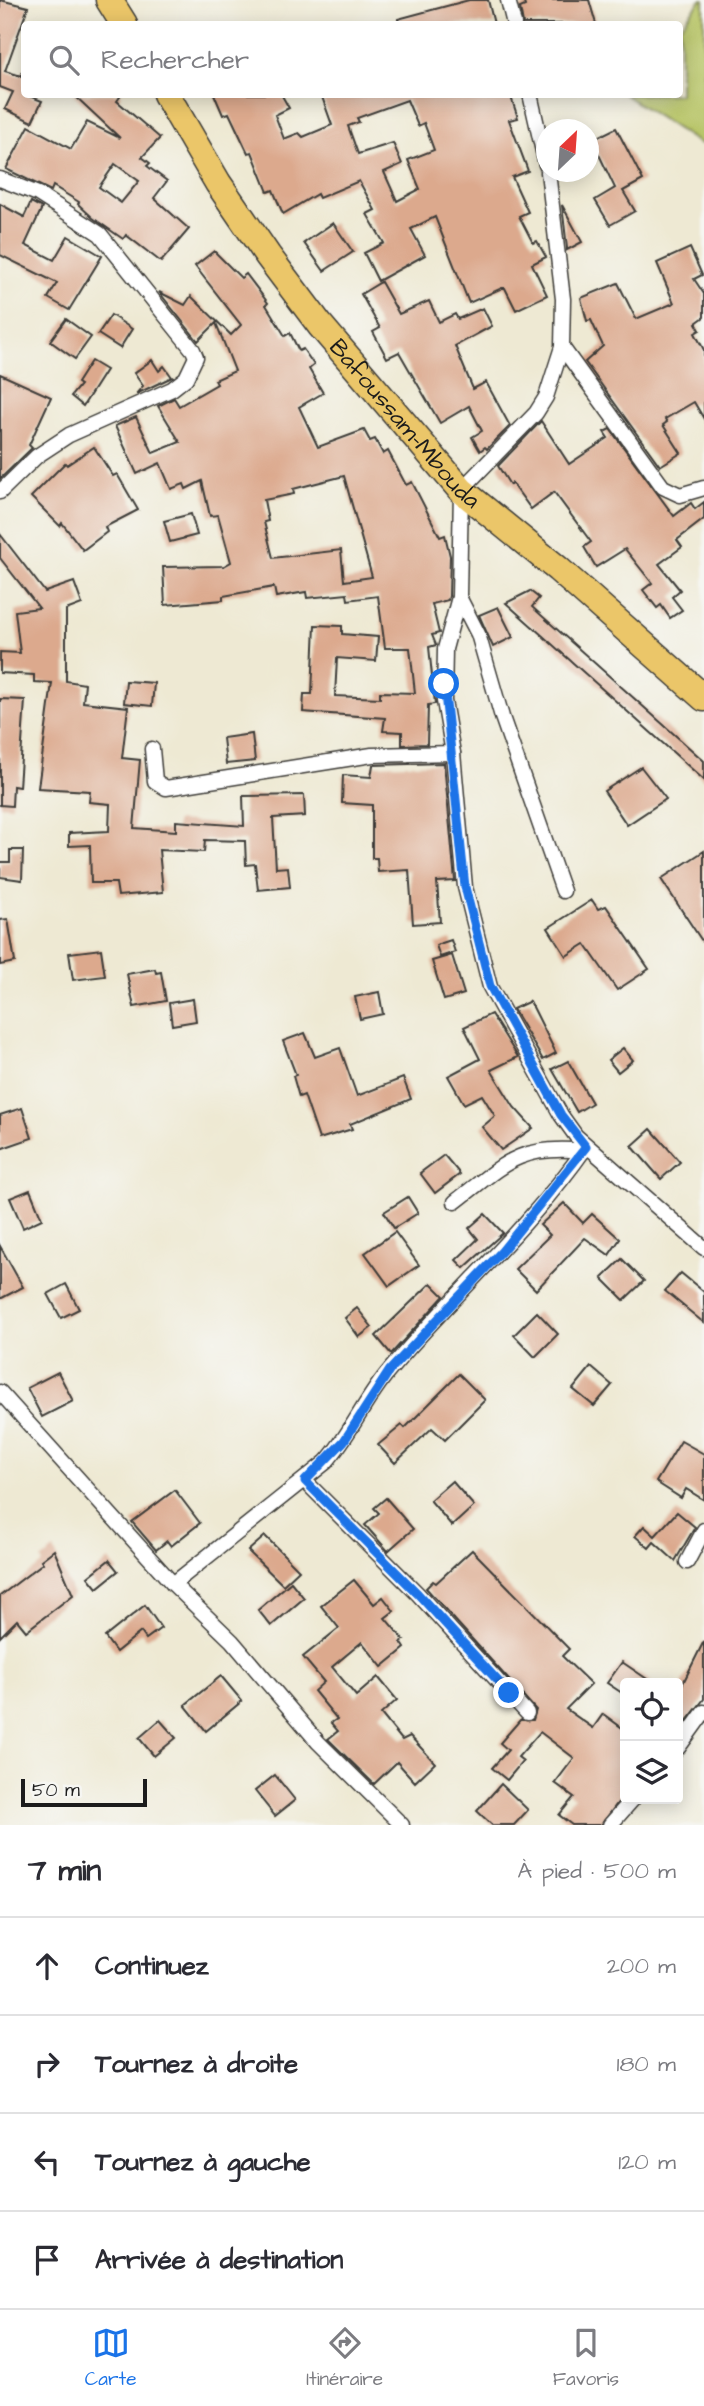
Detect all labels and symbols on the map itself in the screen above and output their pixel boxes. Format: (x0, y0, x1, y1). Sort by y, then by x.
north arrow (536, 119, 599, 182)
street label: Bafoussam-Mbouda (321, 332, 487, 517)
route start (428, 668, 459, 699)
route end (493, 1677, 524, 1708)
scale bar (21, 1776, 147, 1808)

